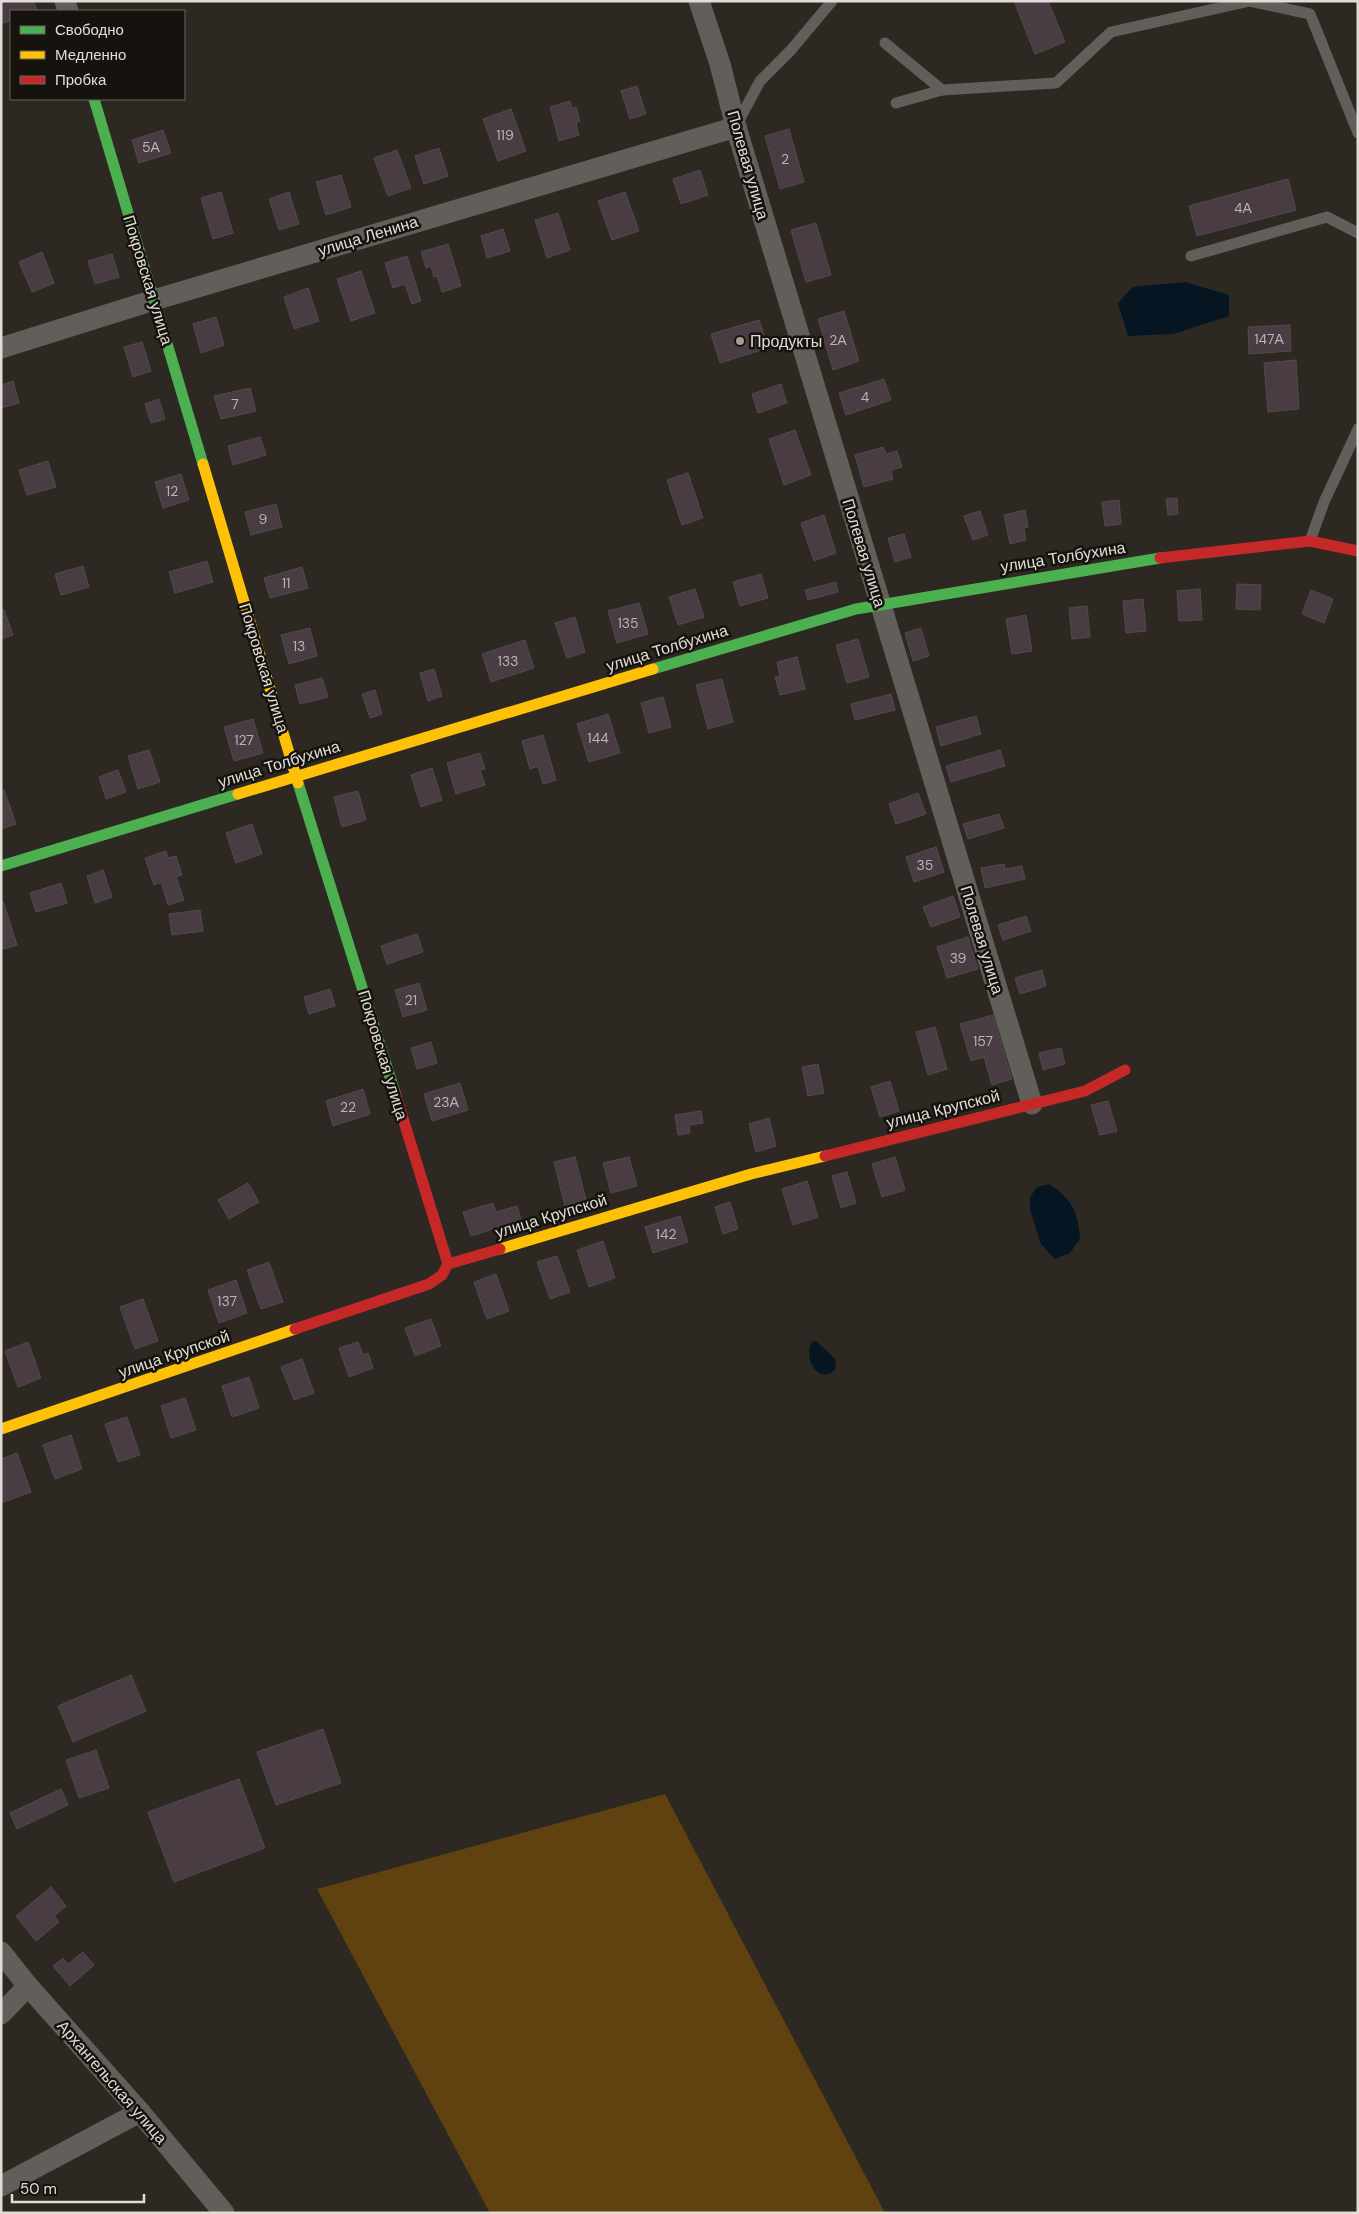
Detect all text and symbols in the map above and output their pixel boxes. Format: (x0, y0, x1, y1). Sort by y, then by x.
legend (10, 10, 185, 100)
text: Свободно (55, 20, 124, 40)
text: Медленно (55, 45, 126, 65)
text: Пробка (55, 70, 107, 90)
street label: Полевая улица (722, 108, 774, 222)
house number: 119 (496, 126, 514, 144)
house number: 5А (142, 138, 161, 156)
house number: 2 (781, 150, 789, 168)
house number: 4А (1234, 199, 1253, 217)
street label: улица Ленина (316, 211, 420, 261)
street label: Покровская улица (118, 213, 178, 348)
house number: 147А (1254, 330, 1284, 348)
place label: Продукты (750, 331, 822, 352)
house number: 2А (829, 331, 847, 349)
marker: Продукты (734, 335, 746, 347)
house number: 4 (861, 388, 870, 406)
house number: 7 (231, 395, 239, 413)
house number: 12 (166, 482, 178, 500)
street label: Полевая улица (838, 496, 891, 610)
house number: 9 (259, 510, 268, 528)
street label: улица Толбухина (999, 537, 1127, 577)
house number: 11 (282, 574, 290, 592)
street label: Покровская улица (234, 601, 294, 736)
house number: 135 (617, 614, 639, 632)
street label: улица Толбухина (604, 619, 730, 676)
house number: 13 (293, 637, 305, 655)
house number: 133 (498, 652, 518, 670)
house number: 144 (587, 729, 609, 747)
house number: 127 (234, 731, 254, 749)
street label: улица Толбухина (216, 735, 342, 792)
house number: 35 (917, 856, 933, 874)
street label: Полевая улица (956, 883, 1009, 997)
house number: 39 (950, 949, 967, 967)
street label: Покровская улица (353, 988, 413, 1123)
house number: 21 (405, 991, 417, 1009)
house number: 157 (973, 1032, 993, 1050)
street label: улица Крупской (884, 1085, 1002, 1133)
house number: 23А (433, 1093, 459, 1111)
house number: 22 (340, 1098, 356, 1116)
street label: улица Крупской (492, 1189, 610, 1243)
house number: 142 (656, 1225, 676, 1243)
house number: 137 (217, 1292, 237, 1310)
street label: улица Крупской (116, 1325, 232, 1383)
street label: Архангельская улица (52, 2016, 172, 2148)
scale bar (12, 2172, 145, 2204)
text: 50 m (20, 2179, 57, 2199)

